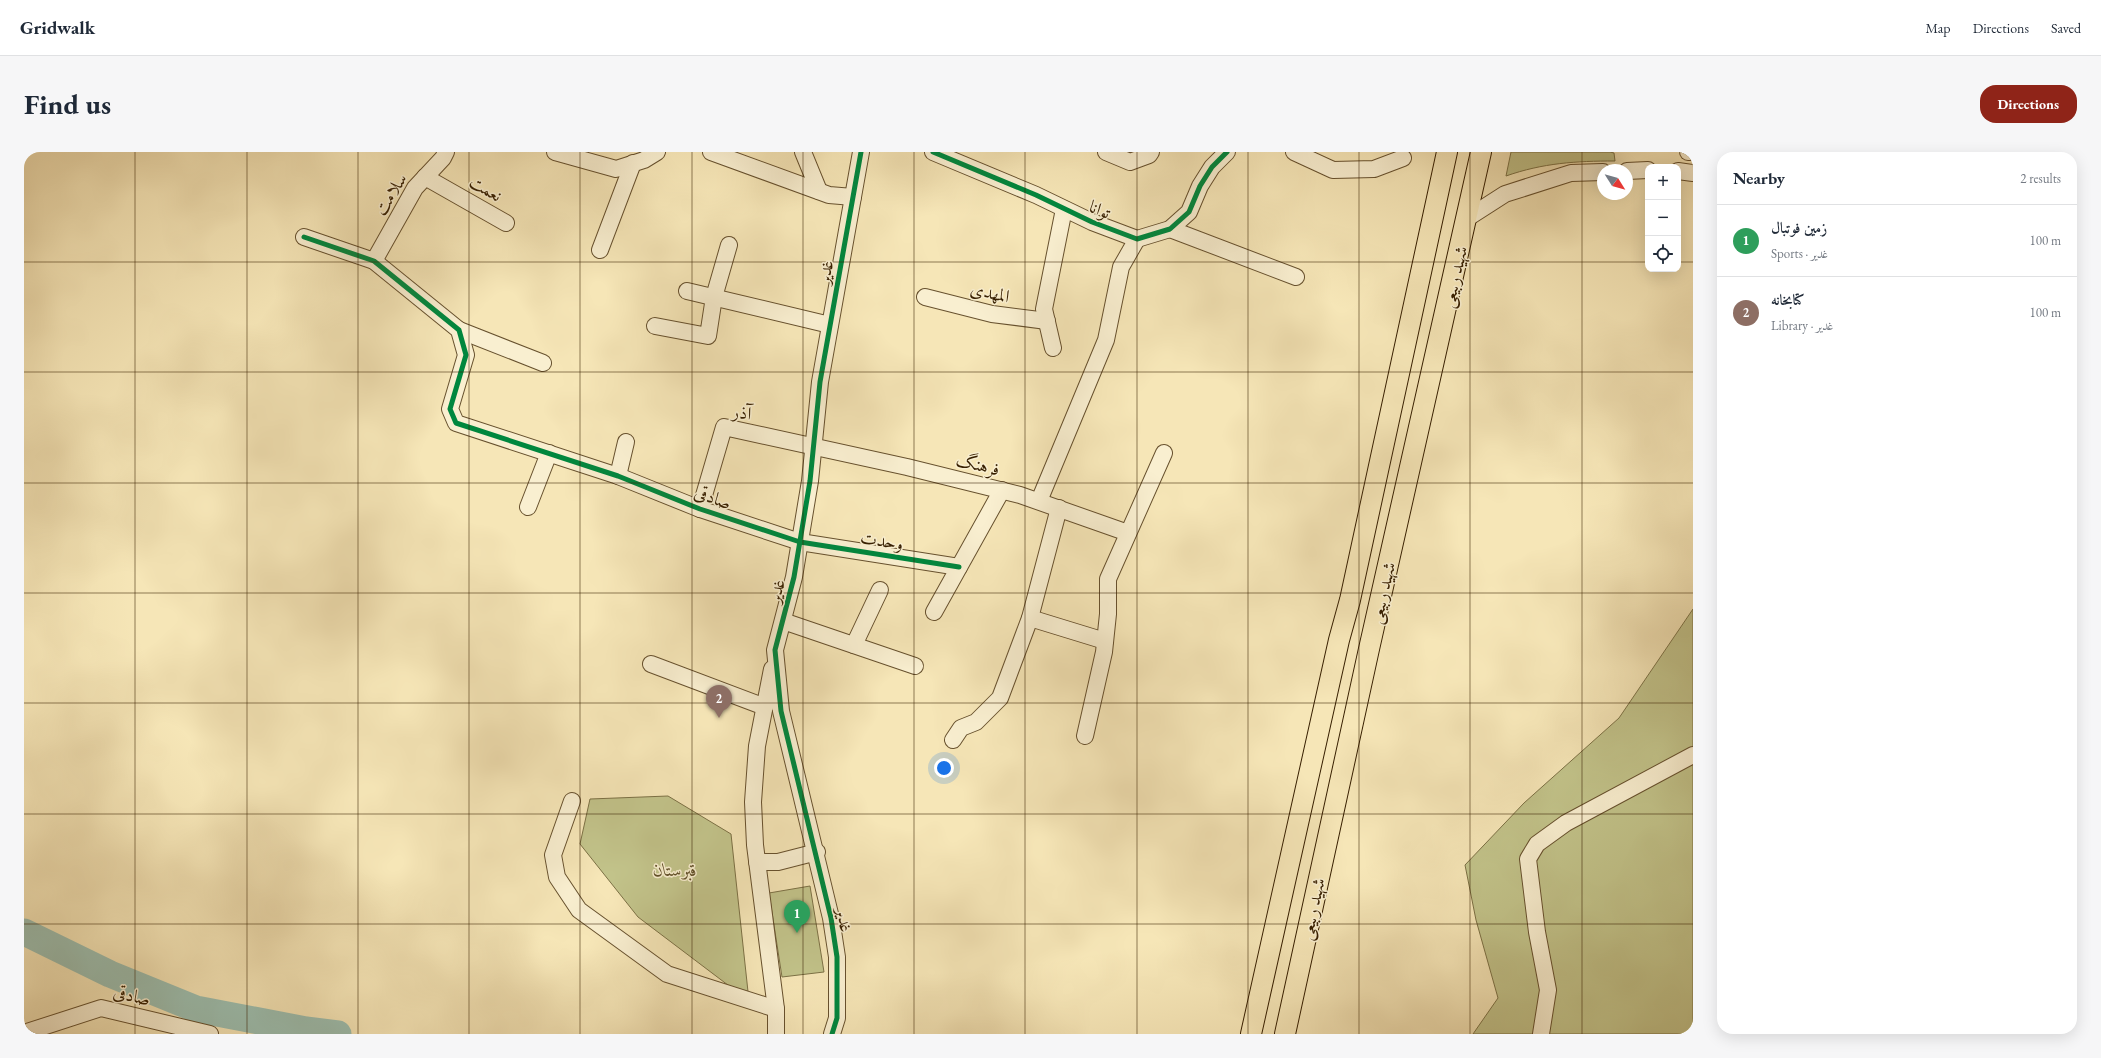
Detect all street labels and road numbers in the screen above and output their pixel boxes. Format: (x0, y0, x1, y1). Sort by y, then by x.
street label: سلامت (368, 169, 412, 219)
street label: نعمت (465, 169, 507, 207)
street label: توانا (1086, 194, 1115, 224)
street label: شهید ربیعی (1436, 244, 1474, 311)
street label: غدیر (811, 258, 838, 288)
street label: المهدی (968, 277, 1012, 307)
street label: آذر (729, 399, 755, 425)
street label: فرهنگ (953, 447, 1002, 481)
street label: صادقی (691, 480, 735, 514)
street label: وحدت (859, 525, 905, 555)
street label: شهید ربیعی (1364, 560, 1402, 627)
street label: غدیر (761, 577, 790, 607)
street label: شهید ربیعی (1294, 876, 1332, 943)
street label: غدیر (831, 904, 858, 934)
street label: صادقی (111, 980, 153, 1010)

